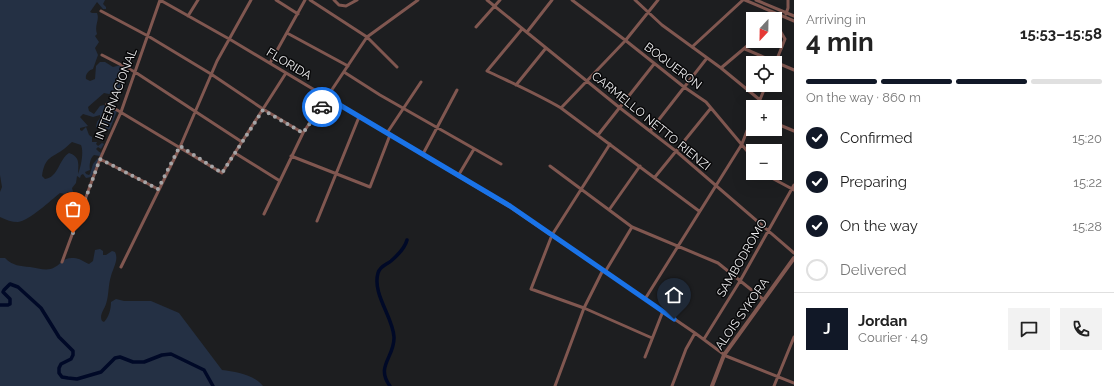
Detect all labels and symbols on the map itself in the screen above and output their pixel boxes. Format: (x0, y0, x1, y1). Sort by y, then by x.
north arrow (746, 12, 782, 48)
street label: BOQUERON (641, 40, 705, 92)
street label: FLORIDA (264, 45, 314, 83)
street label: INTERNACIONAL (92, 47, 140, 141)
street label: CARMELLO NETTO RIENZI (589, 69, 713, 173)
courier (302, 87, 342, 127)
pin (56, 192, 90, 233)
street label: SAMBODROMO (714, 217, 770, 299)
street label: ALOIS SYKORA (712, 276, 772, 352)
pin (657, 278, 691, 319)

